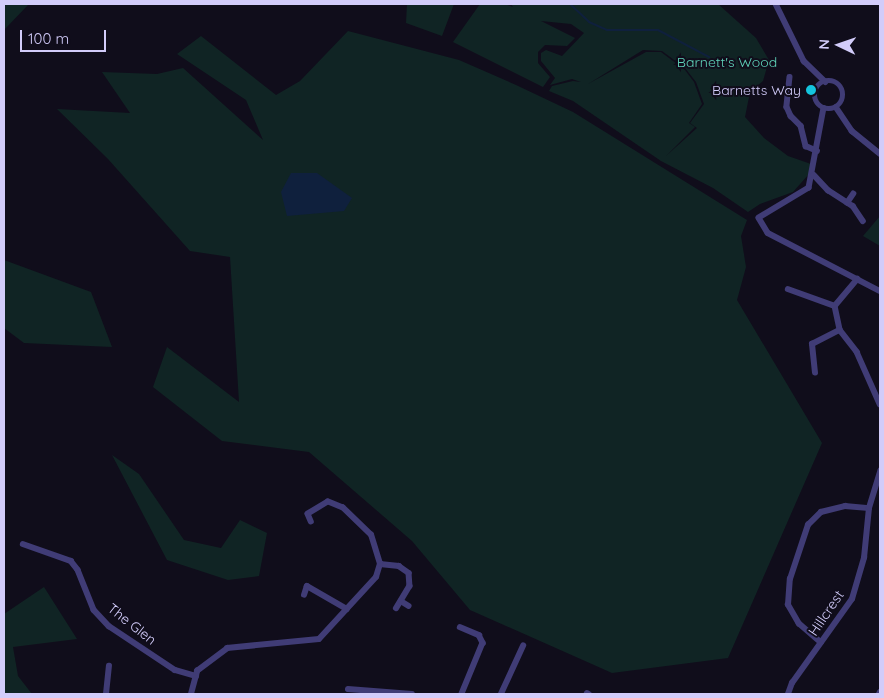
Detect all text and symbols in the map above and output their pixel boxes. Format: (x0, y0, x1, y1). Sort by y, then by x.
scale bar (22, 20, 109, 52)
north arrow (814, 20, 864, 70)
text: 100 m (28, 29, 69, 48)
text: N (815, 39, 833, 50)
park label: Barnett's Wood (677, 54, 777, 70)
place label: Barnetts Way (712, 82, 801, 98)
marker: Barnetts Way (805, 84, 817, 96)
street label: Hillcrest (805, 587, 847, 639)
street label: The Glen (104, 600, 160, 648)

